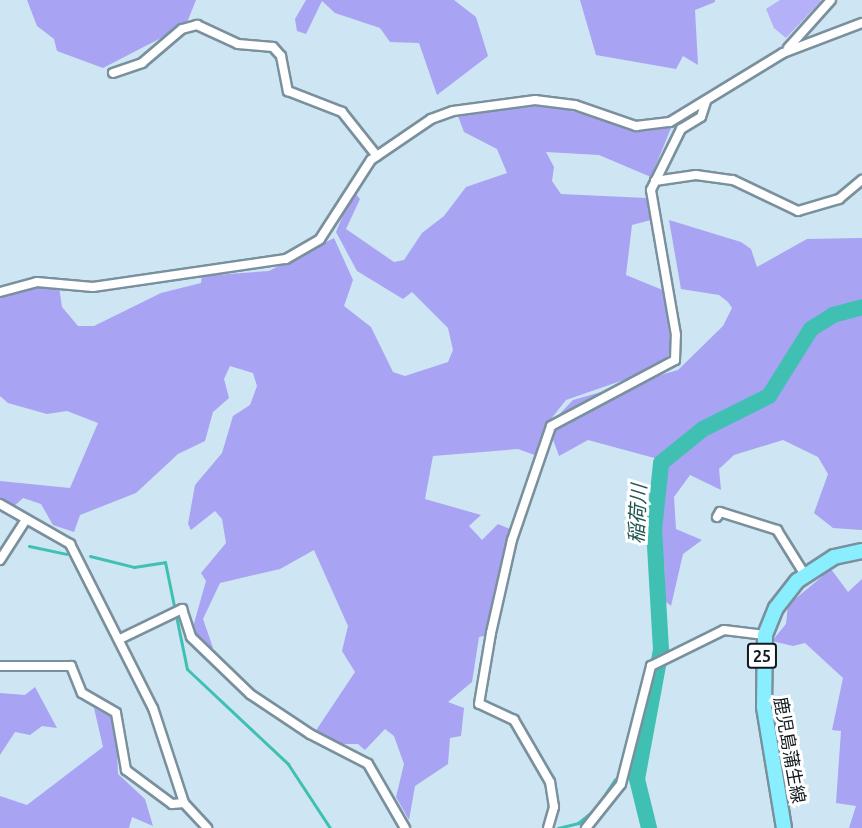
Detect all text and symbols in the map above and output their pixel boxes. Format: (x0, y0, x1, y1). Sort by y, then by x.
water label: 稲荷川 (623, 483, 651, 545)
road number: 25 (746, 643, 778, 669)
street label: 鹿児島蒲生線 (770, 695, 810, 805)

